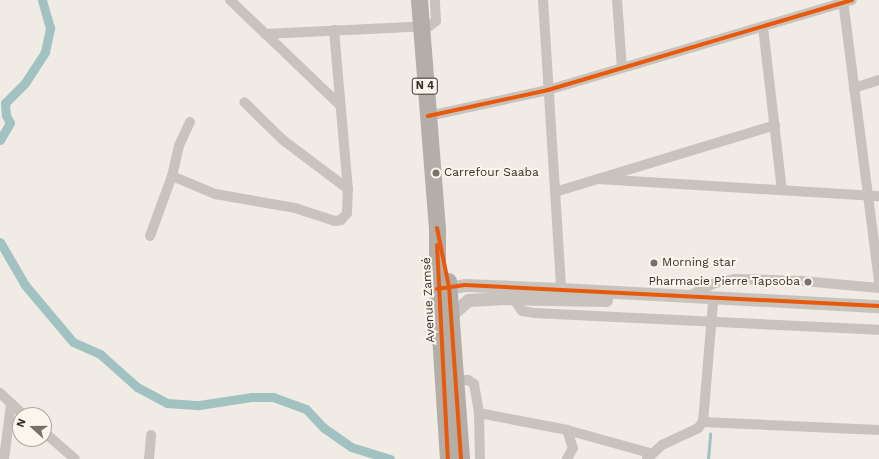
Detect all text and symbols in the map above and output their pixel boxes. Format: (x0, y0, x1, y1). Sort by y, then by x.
road number: N 4 (411, 77, 439, 95)
place label: Carrefour Saaba (444, 166, 539, 180)
marker: Carrefour Saaba (431, 168, 441, 178)
place label: Morning star (662, 256, 736, 270)
street label: Avenue Zamsé (420, 257, 438, 343)
marker: Morning star (649, 258, 659, 268)
place label: Pharmacie Pierre Tapsoba (648, 275, 800, 289)
marker: Pharmacie Pierre Tapsoba (803, 277, 813, 287)
north arrow (12, 407, 52, 447)
text: N (14, 417, 29, 429)

